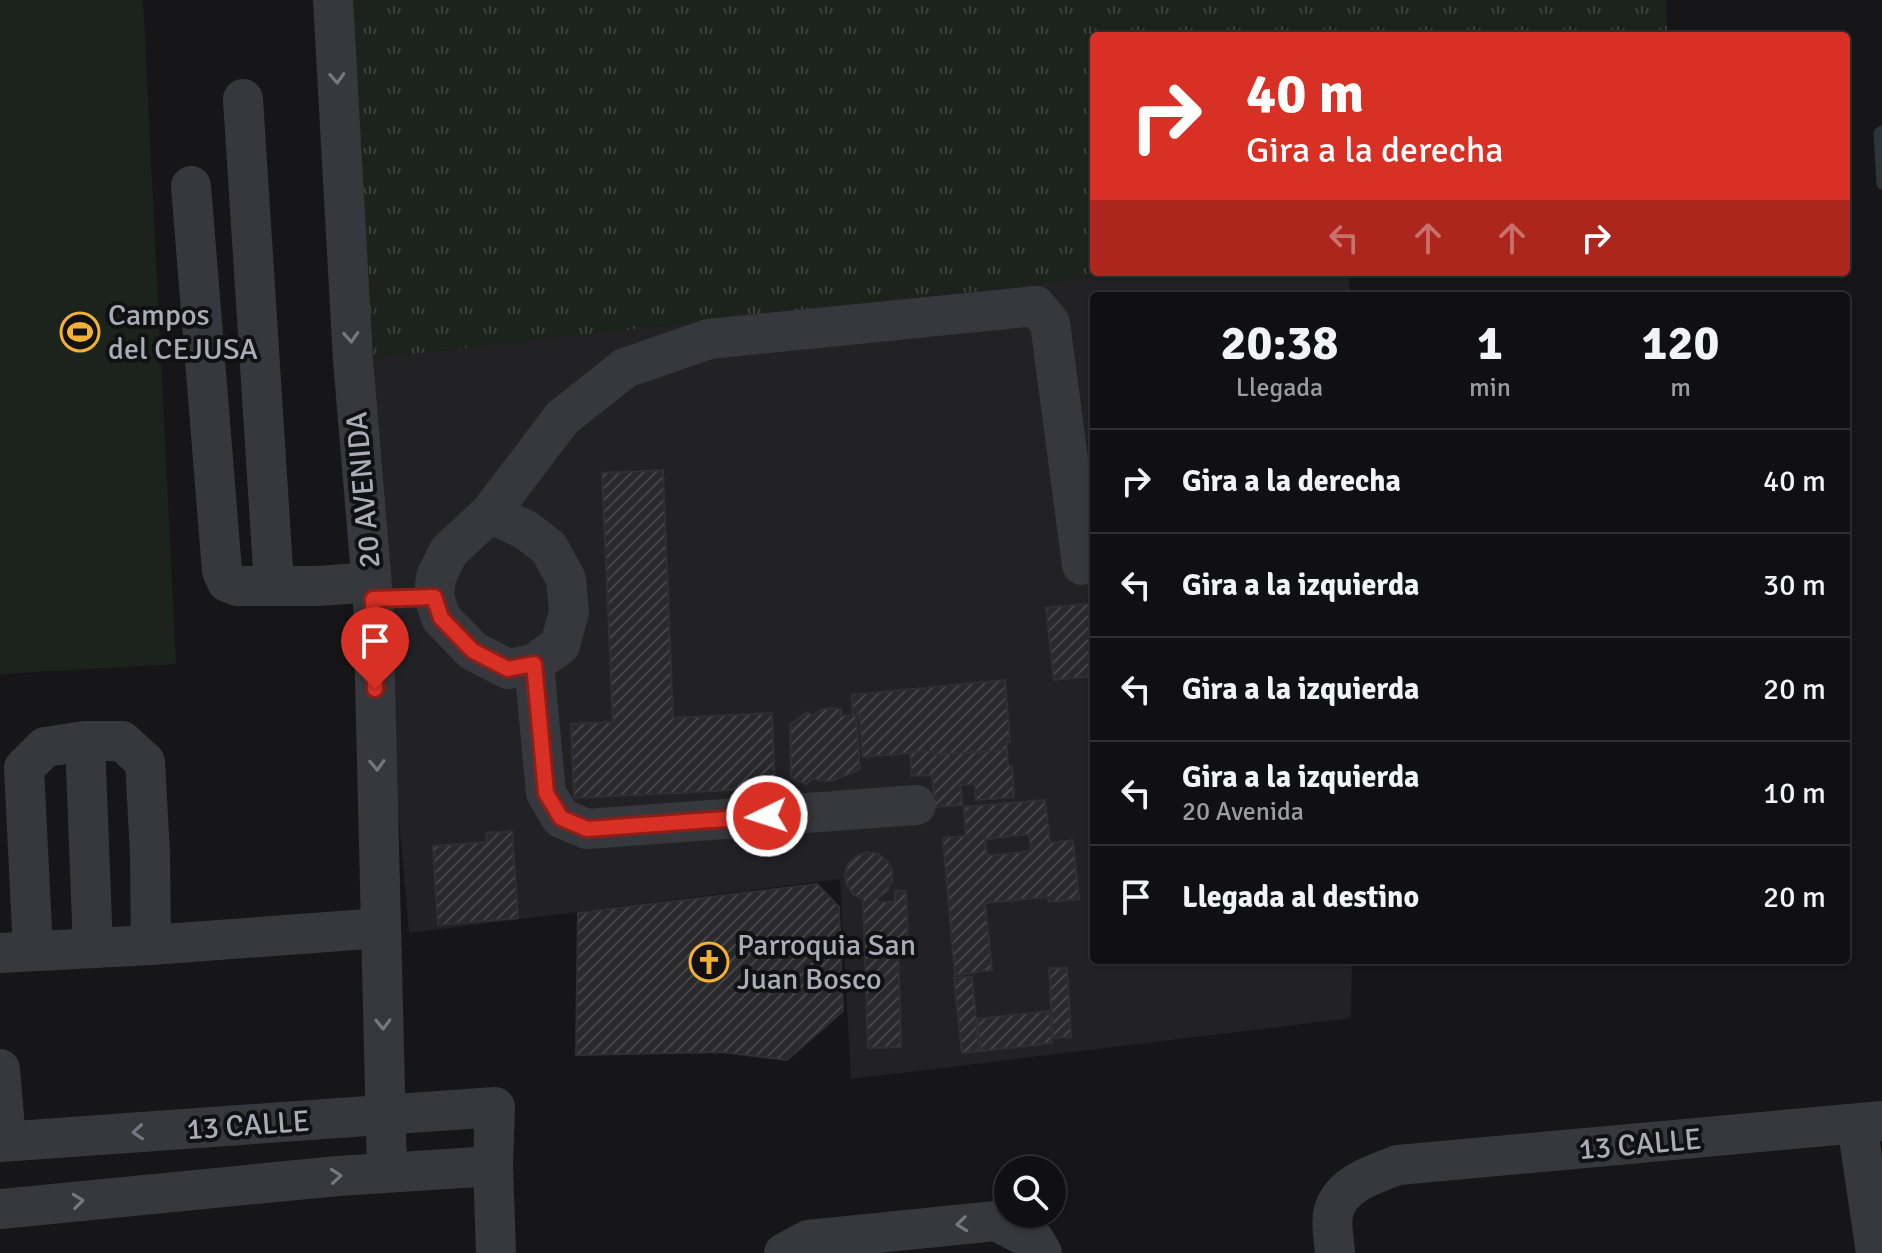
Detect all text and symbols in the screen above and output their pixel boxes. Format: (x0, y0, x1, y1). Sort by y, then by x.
text: 40 m (1246, 59, 1364, 128)
icon: right (1114, 64, 1218, 168)
one-way arrow (328, 72, 345, 85)
text: Gira a la derecha (1246, 128, 1504, 173)
icon: left (1322, 216, 1366, 260)
icon: ahead (1406, 216, 1450, 260)
icon: ahead (1490, 216, 1534, 260)
icon: right (1574, 216, 1618, 260)
place label: Campos del CEJUSA (108, 297, 258, 368)
sports icon: Campos del CEJUSA (59, 311, 101, 353)
text: 20:38 (1221, 314, 1338, 373)
text: 1 (1477, 314, 1503, 373)
text: 120 (1642, 314, 1719, 373)
one-way arrow (343, 332, 360, 344)
text: Llegada (1236, 372, 1323, 404)
text: min (1469, 372, 1511, 404)
text: m (1670, 372, 1691, 404)
street label: 20 AVENIDA (338, 410, 389, 570)
icon: right (1114, 459, 1158, 503)
text: Gira a la derecha (1182, 463, 1401, 500)
text: 40 m (1763, 463, 1826, 500)
icon: left (1114, 563, 1158, 607)
text: Gira a la izquierda (1182, 567, 1419, 604)
text: 30 m (1763, 567, 1826, 604)
pin (341, 607, 409, 689)
icon: arrive (353, 619, 397, 663)
icon: left (1114, 667, 1158, 711)
text: Gira a la izquierda (1182, 671, 1419, 708)
text: 20 m (1763, 671, 1826, 708)
one-way arrow (368, 759, 386, 772)
text: Gira a la izquierda (1182, 759, 1419, 796)
icon: left (1114, 771, 1158, 815)
position arrow (725, 774, 809, 858)
text: 10 m (1763, 775, 1826, 812)
text: 20 Avenida (1182, 796, 1304, 828)
icon: arrive (1114, 875, 1158, 919)
text: Llegada al destino (1182, 879, 1419, 916)
text: 20 m (1763, 879, 1826, 916)
place label: Parroquia San Juan Bosco (737, 927, 916, 998)
church icon: Parroquia San Juan Bosco (688, 941, 730, 983)
one-way arrow (374, 1018, 392, 1031)
street label: 13 CALLE (185, 1103, 311, 1148)
street label: 13 CALLE (1577, 1121, 1703, 1168)
one-way arrow (131, 1123, 144, 1140)
map controls (994, 1156, 1066, 1228)
button: search (994, 1156, 1066, 1228)
one-way arrow (330, 1168, 343, 1185)
one-way arrow (72, 1193, 85, 1210)
one-way arrow (955, 1216, 968, 1233)

